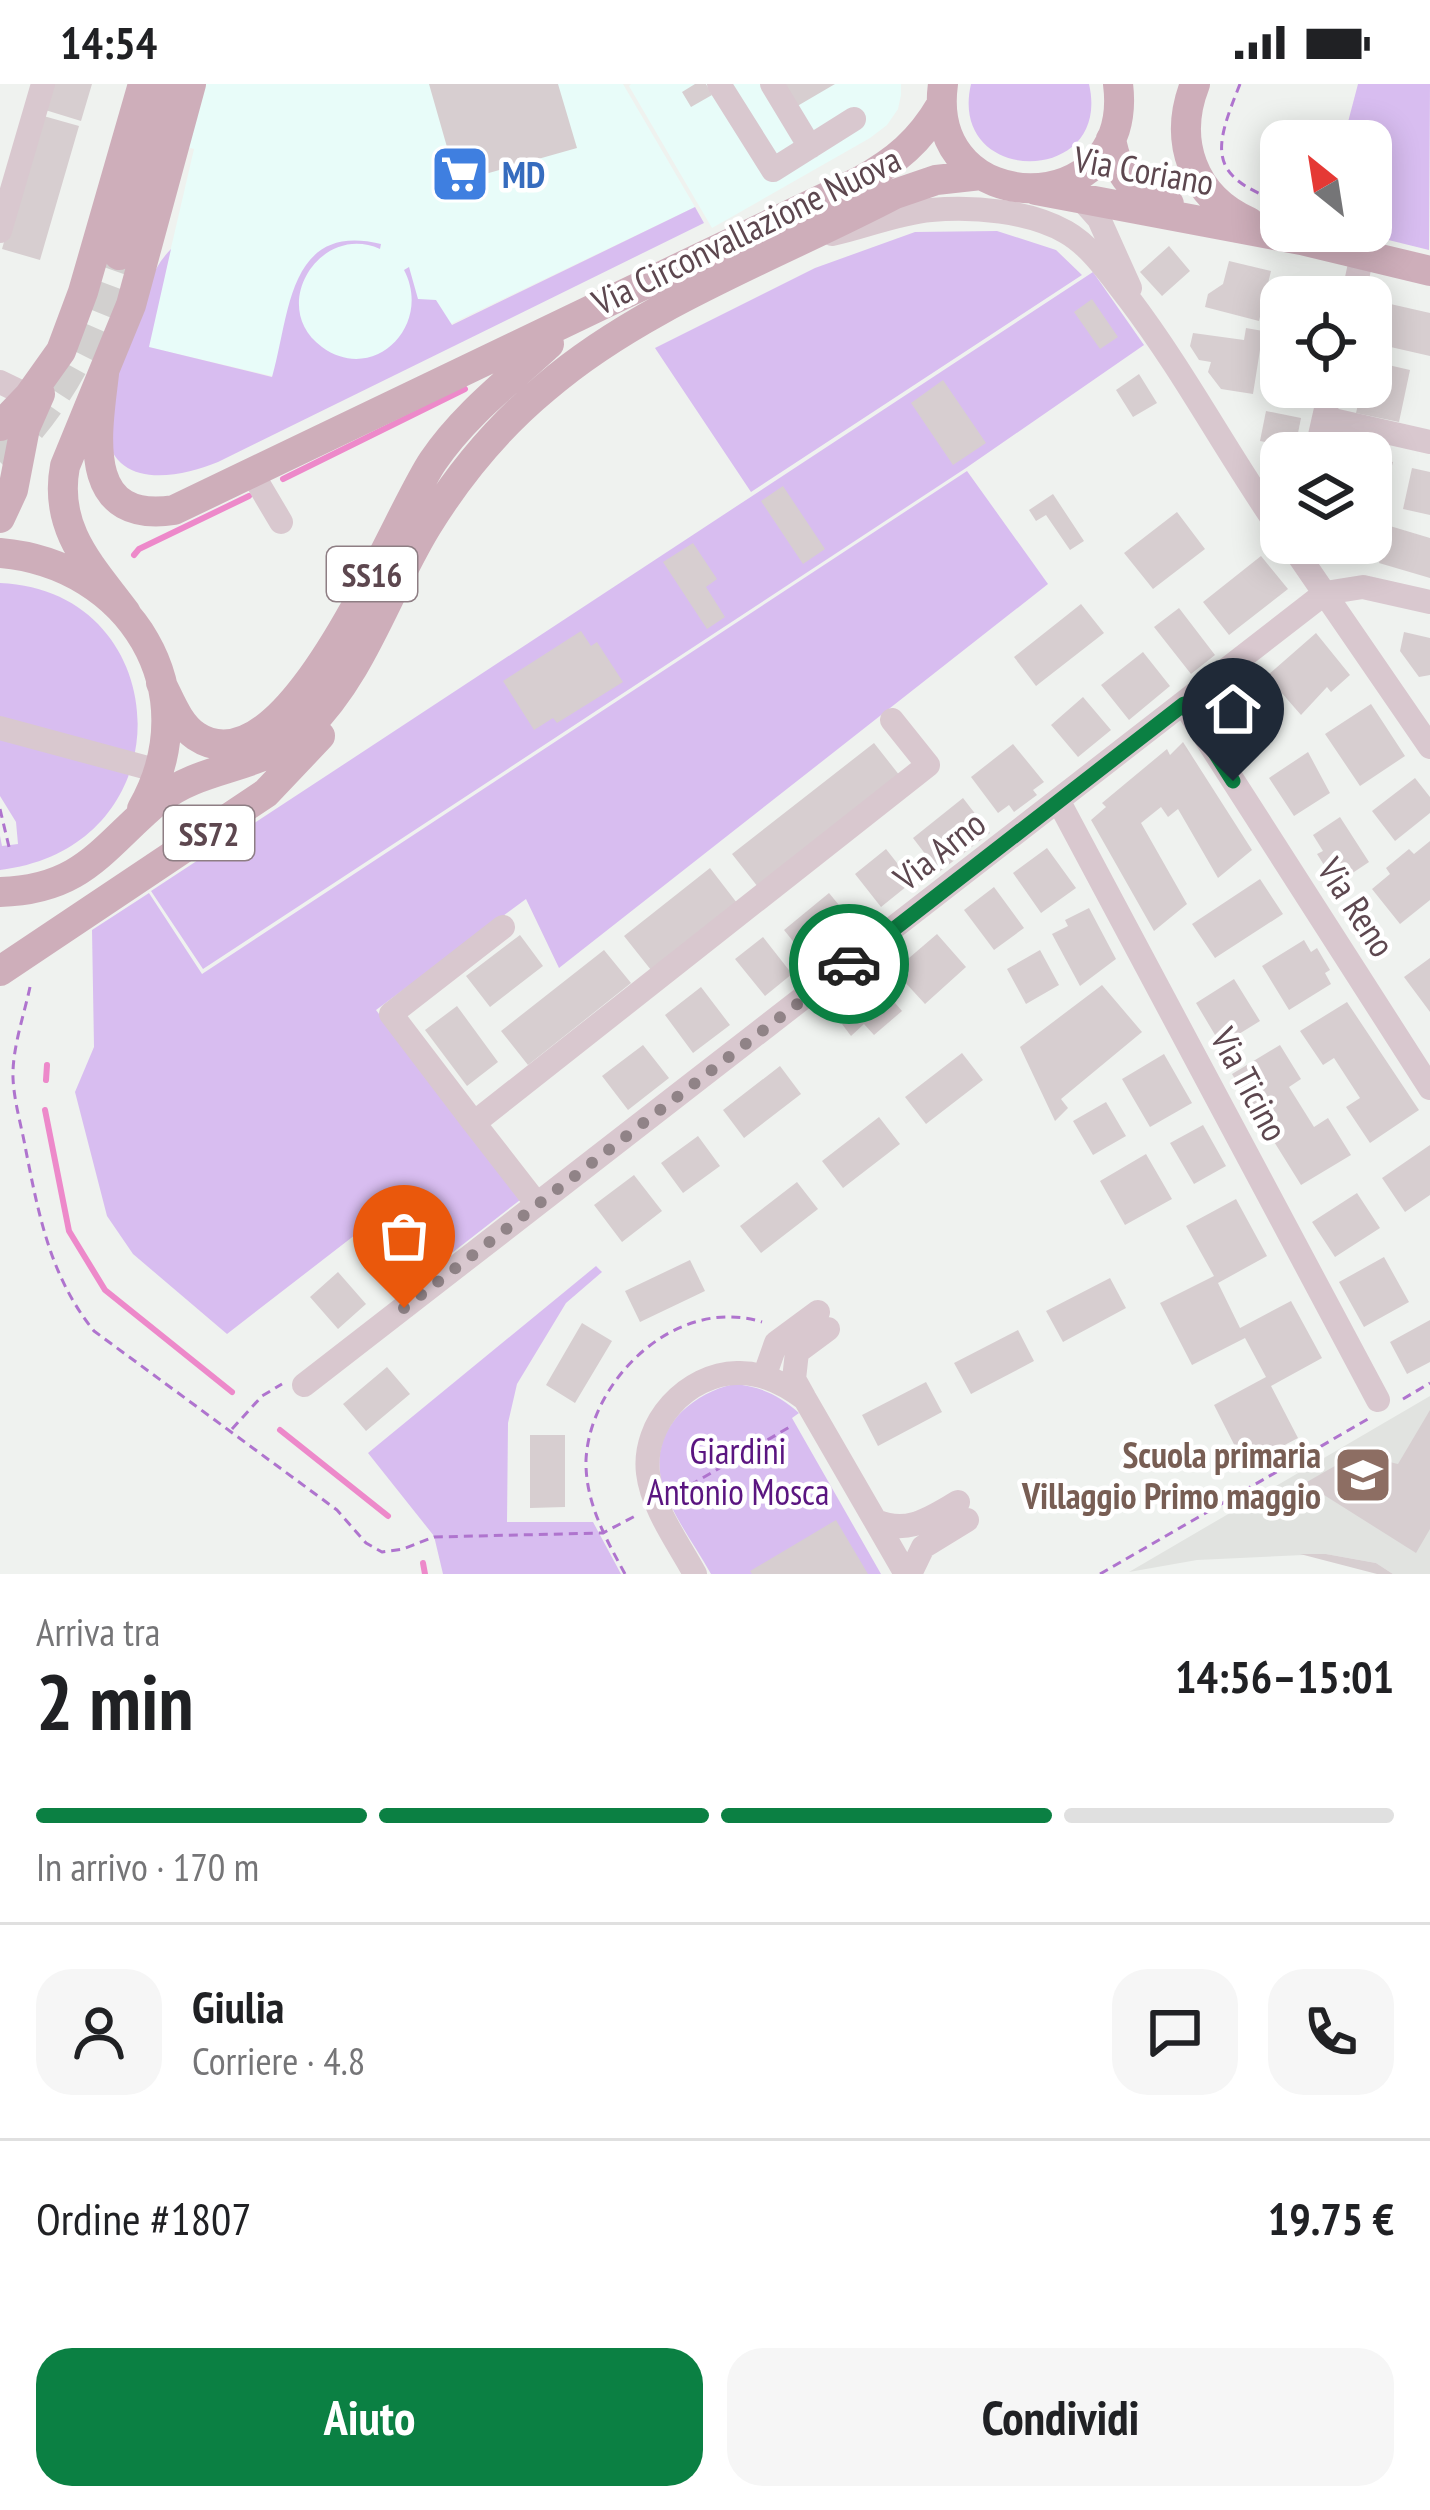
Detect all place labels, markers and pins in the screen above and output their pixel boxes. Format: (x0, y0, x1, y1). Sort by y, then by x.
supermarket icon: MD (429, 143, 491, 205)
place label: MD (502, 151, 545, 198)
pin (1182, 658, 1284, 781)
pin (353, 1185, 455, 1308)
place label: Scuola primaria Villaggio Primo maggio (1021, 1431, 1321, 1519)
school or university icon: Scuola primaria Villaggio Primo maggio (1332, 1444, 1394, 1506)

